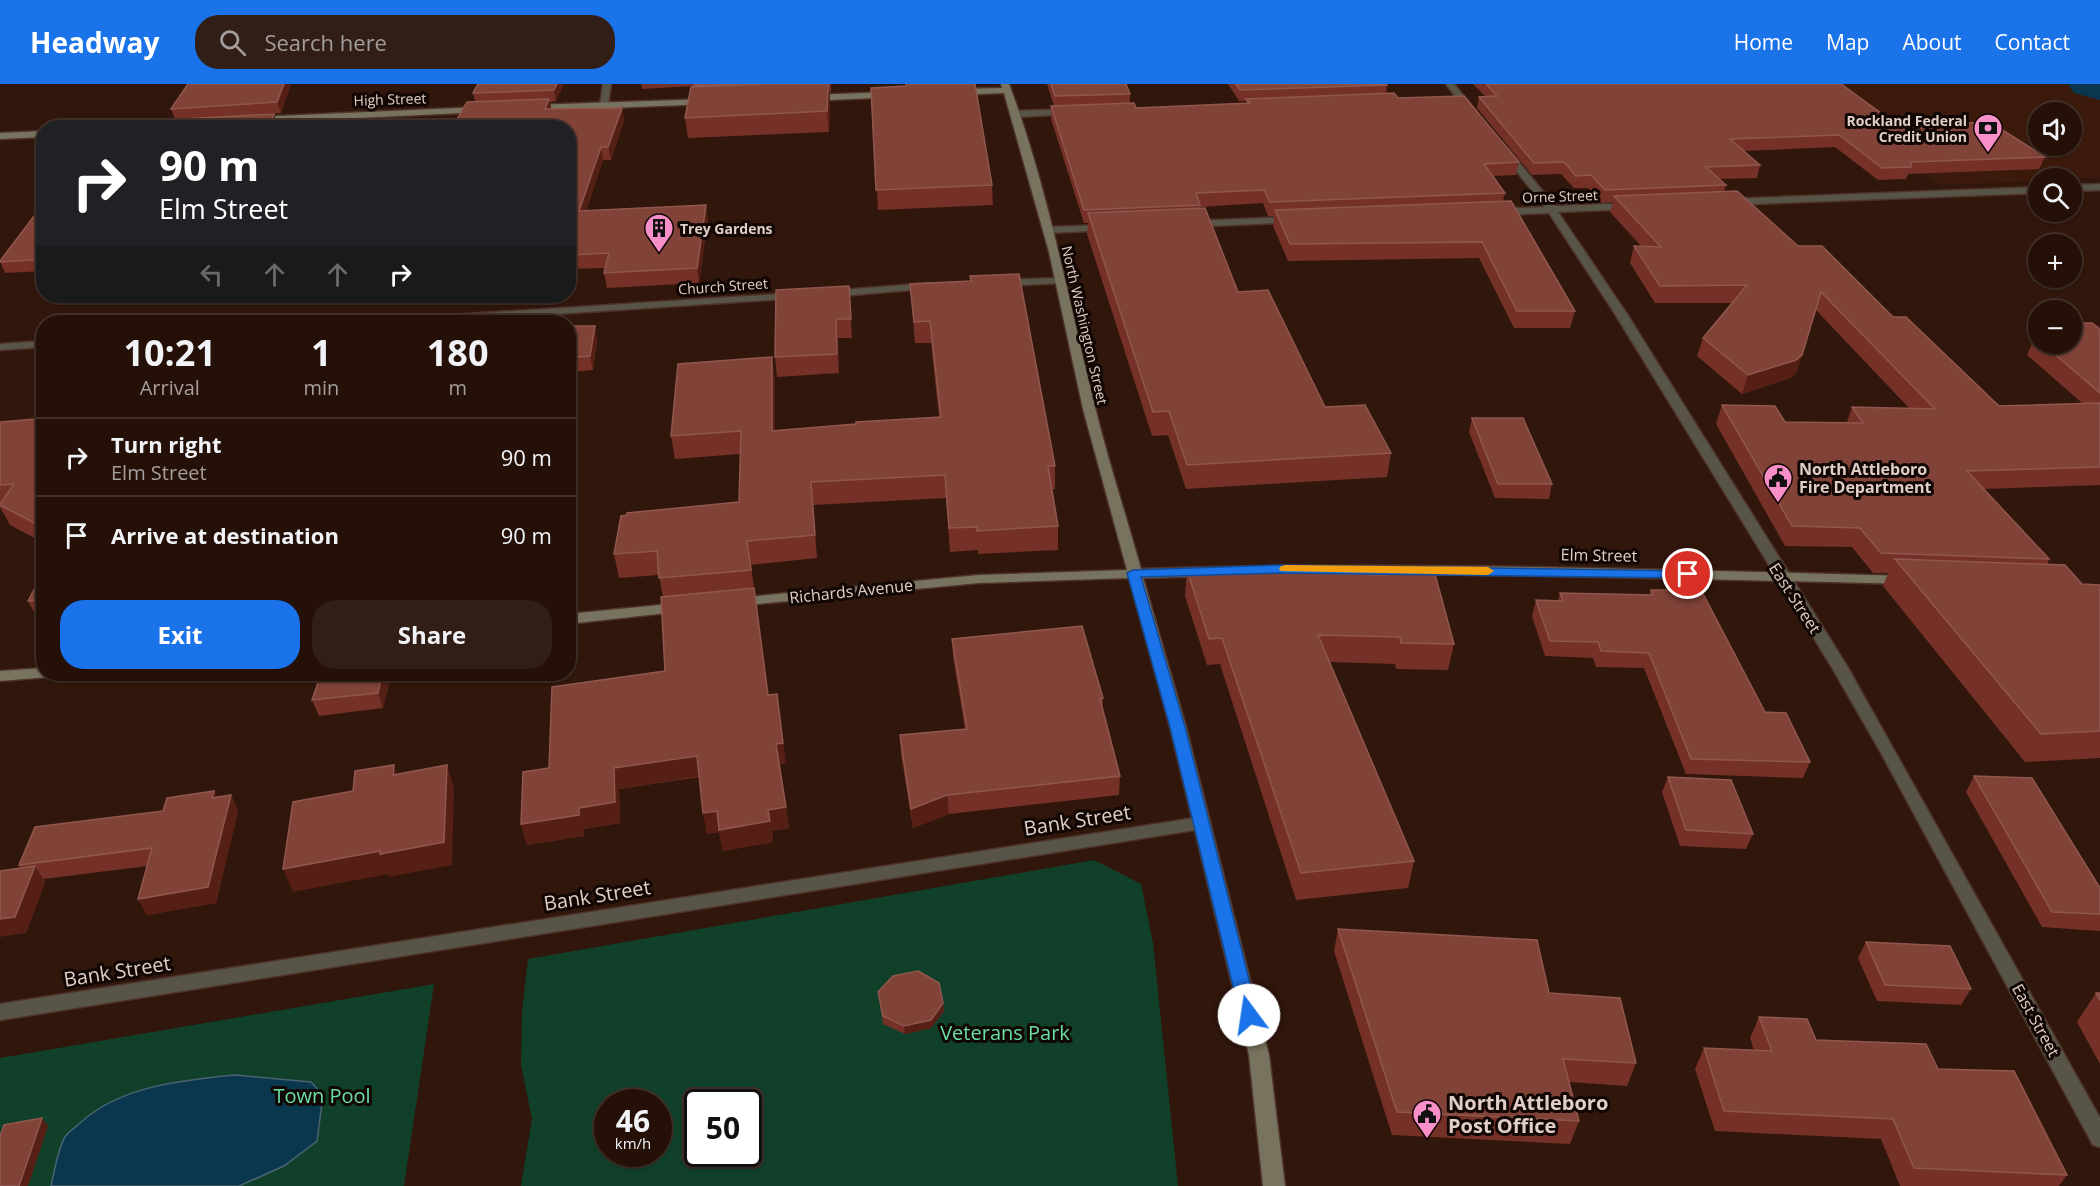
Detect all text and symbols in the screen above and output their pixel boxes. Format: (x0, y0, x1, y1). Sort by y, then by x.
search box (195, 15, 615, 69)
text: Headway (30, 23, 159, 61)
icon: search (216, 26, 249, 59)
text: Search here (264, 27, 387, 57)
text: Home (1734, 28, 1793, 56)
text: Map (1826, 28, 1869, 56)
text: About (1902, 28, 1962, 56)
text: Contact (1995, 28, 2070, 56)
street label: High Street (353, 88, 427, 110)
map controls (2028, 102, 2082, 354)
button: sound (2028, 102, 2082, 156)
place label: Rockland Federal Credit Union (1847, 111, 1967, 146)
bank icon: Rockland Federal Credit Union (1972, 112, 2004, 154)
text: 90 m (159, 136, 259, 193)
icon: right (60, 144, 138, 222)
button: search (2028, 168, 2082, 222)
street label: Orne Street (1522, 185, 1598, 207)
text: Elm Street (159, 190, 288, 227)
building icon: Trey Gardens (643, 212, 675, 254)
place label: Trey Gardens (680, 219, 773, 238)
button: + (2028, 234, 2082, 288)
street label: North Washington Street (1057, 244, 1113, 406)
icon: left (195, 258, 228, 291)
icon: ahead (258, 258, 291, 291)
icon: ahead (321, 258, 354, 291)
icon: right (384, 258, 417, 291)
street label: Church Street (678, 273, 768, 299)
button: − (2028, 300, 2082, 354)
text: 10:21 (123, 328, 216, 377)
text: 1 (311, 328, 332, 377)
text: 180 (427, 328, 489, 377)
text: Arrival (140, 374, 200, 401)
text: min (303, 374, 339, 401)
text: m (448, 374, 467, 401)
text: Turn right (111, 429, 222, 459)
icon: right (60, 441, 93, 474)
text: 90 m (501, 442, 552, 472)
place label: North Attleboro Fire Department (1799, 458, 1932, 498)
text: Elm Street (111, 459, 207, 486)
public building icon: North Attleboro Fire Department (1762, 462, 1794, 504)
icon: arrive (60, 519, 93, 552)
text: Arrive at destination (111, 520, 339, 550)
text: 90 m (501, 520, 552, 550)
street label: Elm Street (1561, 543, 1638, 567)
pin (1662, 548, 1713, 599)
icon: arrive (1671, 557, 1704, 590)
street label: East Street (1764, 558, 1826, 638)
street label: Richards Avenue (788, 574, 914, 608)
button: Exit (60, 600, 300, 669)
button: Share (312, 600, 552, 669)
street label: Bank Street (1022, 798, 1132, 842)
street label: Bank Street (542, 873, 652, 917)
street label: Bank Street (62, 949, 172, 993)
street label: East Street (2007, 980, 2065, 1061)
position arrow (1217, 983, 1281, 1047)
park label: Veterans Park (940, 1019, 1070, 1046)
park label: Town Pool (273, 1082, 371, 1109)
speed limit sign: 50 (684, 1089, 762, 1167)
place label: North Attleboro Post Office (1448, 1089, 1608, 1139)
public building icon: North Attleboro Post Office (1411, 1098, 1443, 1140)
text: 46 (616, 1100, 650, 1141)
text: km/h (615, 1133, 651, 1153)

